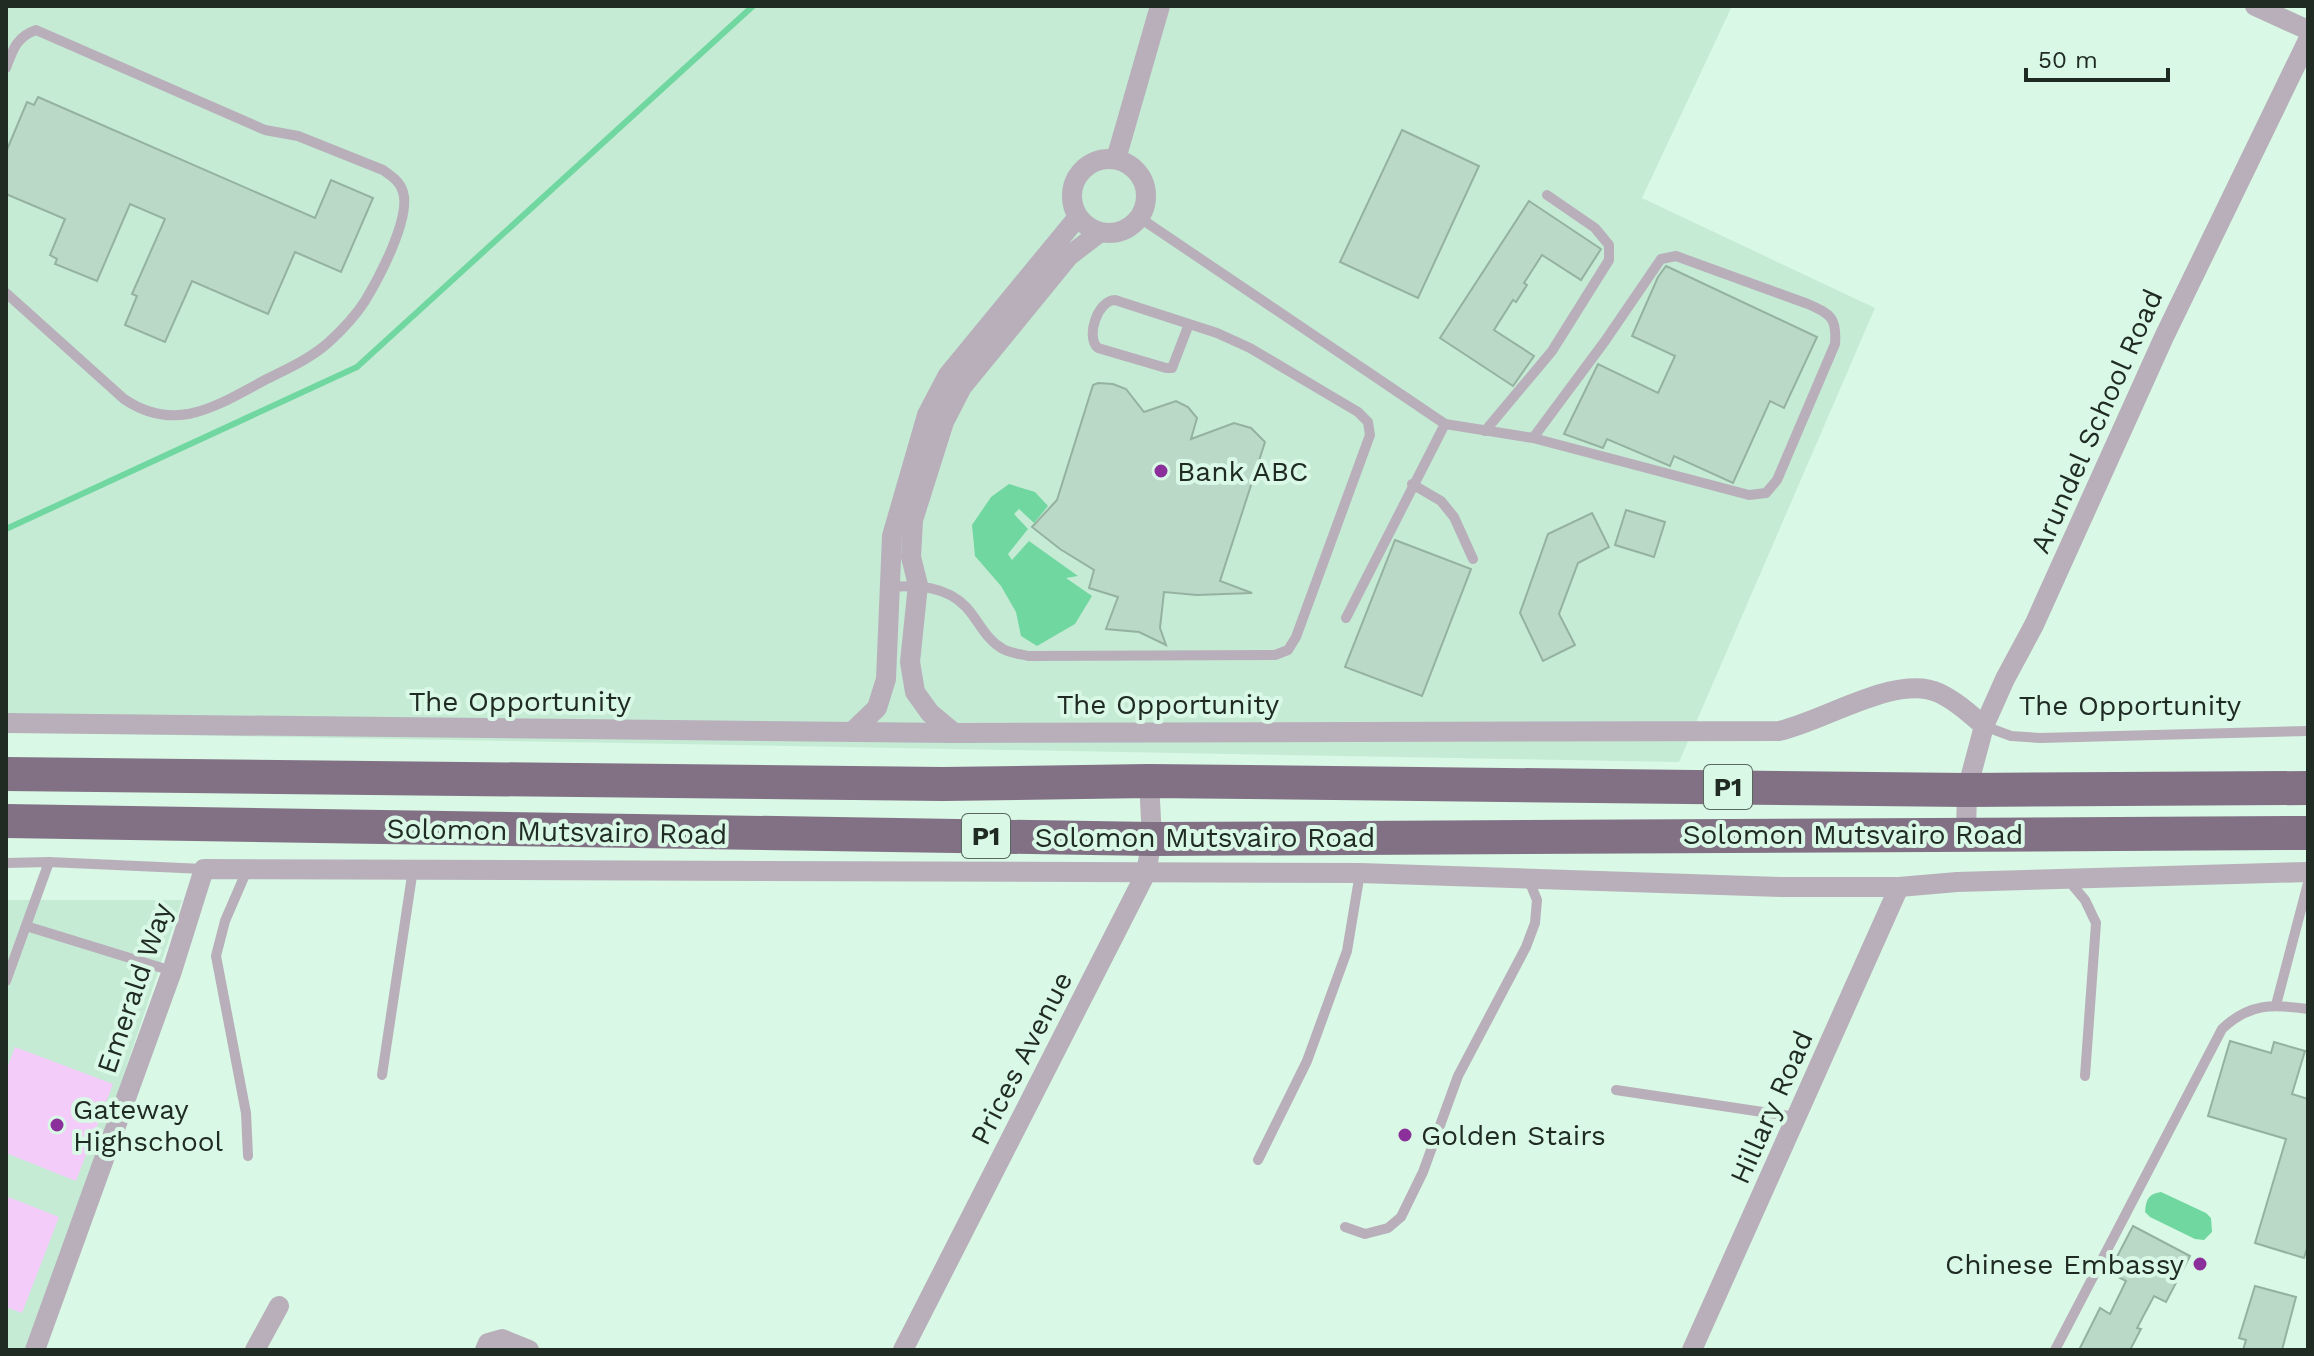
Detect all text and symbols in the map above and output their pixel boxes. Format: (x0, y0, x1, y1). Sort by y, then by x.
scale bar (2026, 32, 2168, 82)
text: 50 m (2038, 46, 2098, 74)
street label: Arundel School Road (2023, 284, 2170, 558)
place label: Bank ABC (1177, 455, 1308, 488)
marker: Bank ABC (1152, 462, 1170, 480)
street label: The Opportunity (409, 685, 632, 718)
street label: The Opportunity (1057, 688, 1280, 721)
street label: The Opportunity (2019, 689, 2242, 722)
road number: P1 (1704, 765, 1752, 809)
street label: Solomon Mutsvairo Road (386, 812, 728, 851)
road number: P1 (962, 814, 1010, 858)
street label: Solomon Mutsvairo Road (1683, 818, 2023, 851)
street label: Solomon Mutsvairo Road (1035, 821, 1375, 854)
street label: Emerald Way (90, 898, 179, 1078)
street label: Prices Avenue (964, 966, 1079, 1150)
street label: Hillary Road (1723, 1026, 1820, 1189)
place label: Gateway Highschool (73, 1093, 224, 1158)
marker: Gateway Highschool (48, 1116, 66, 1134)
place label: Golden Stairs (1421, 1119, 1606, 1152)
marker: Golden Stairs (1396, 1126, 1414, 1144)
place label: Chinese Embassy (1945, 1248, 2185, 1281)
marker: Chinese Embassy (2191, 1255, 2209, 1273)

